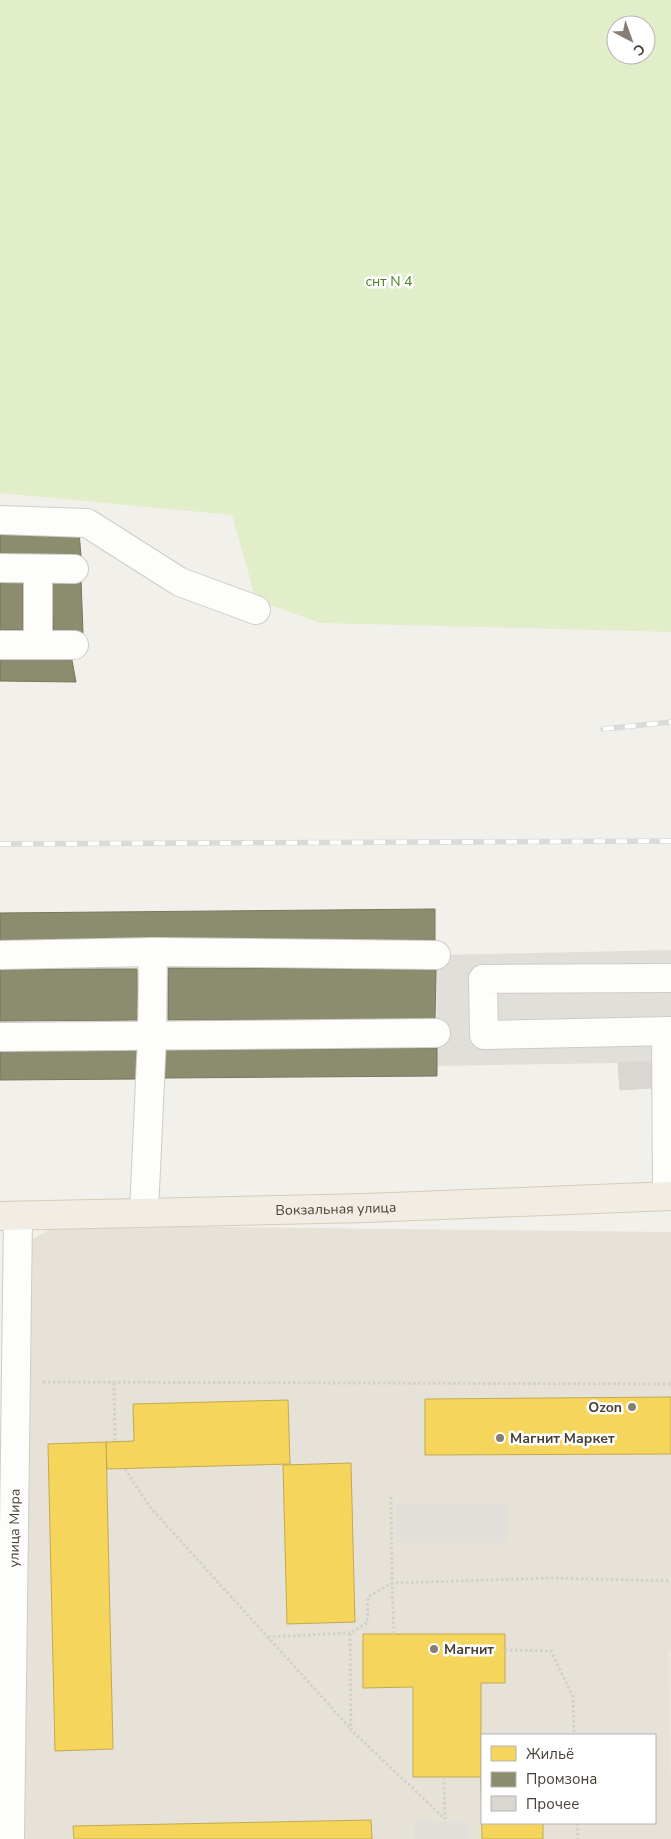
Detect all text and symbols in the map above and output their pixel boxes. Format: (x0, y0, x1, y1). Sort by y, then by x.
north arrow (606, 15, 656, 65)
text: С (629, 39, 649, 60)
park label: снт N 4 (365, 272, 413, 291)
street label: Вокзальная улица (275, 1197, 397, 1219)
place label: Ozon (588, 1398, 622, 1417)
marker: Ozon (626, 1401, 638, 1413)
place label: Магнит Маркет (510, 1429, 615, 1448)
marker: Магнит Маркет (494, 1432, 506, 1444)
street label: улица Мира (4, 1489, 24, 1568)
place label: Магнит (444, 1640, 494, 1659)
marker: Магнит (428, 1643, 440, 1655)
legend (481, 1734, 656, 1824)
text: Жильё (526, 1744, 574, 1764)
text: Промзона (526, 1769, 597, 1789)
text: Прочее (526, 1794, 579, 1814)

